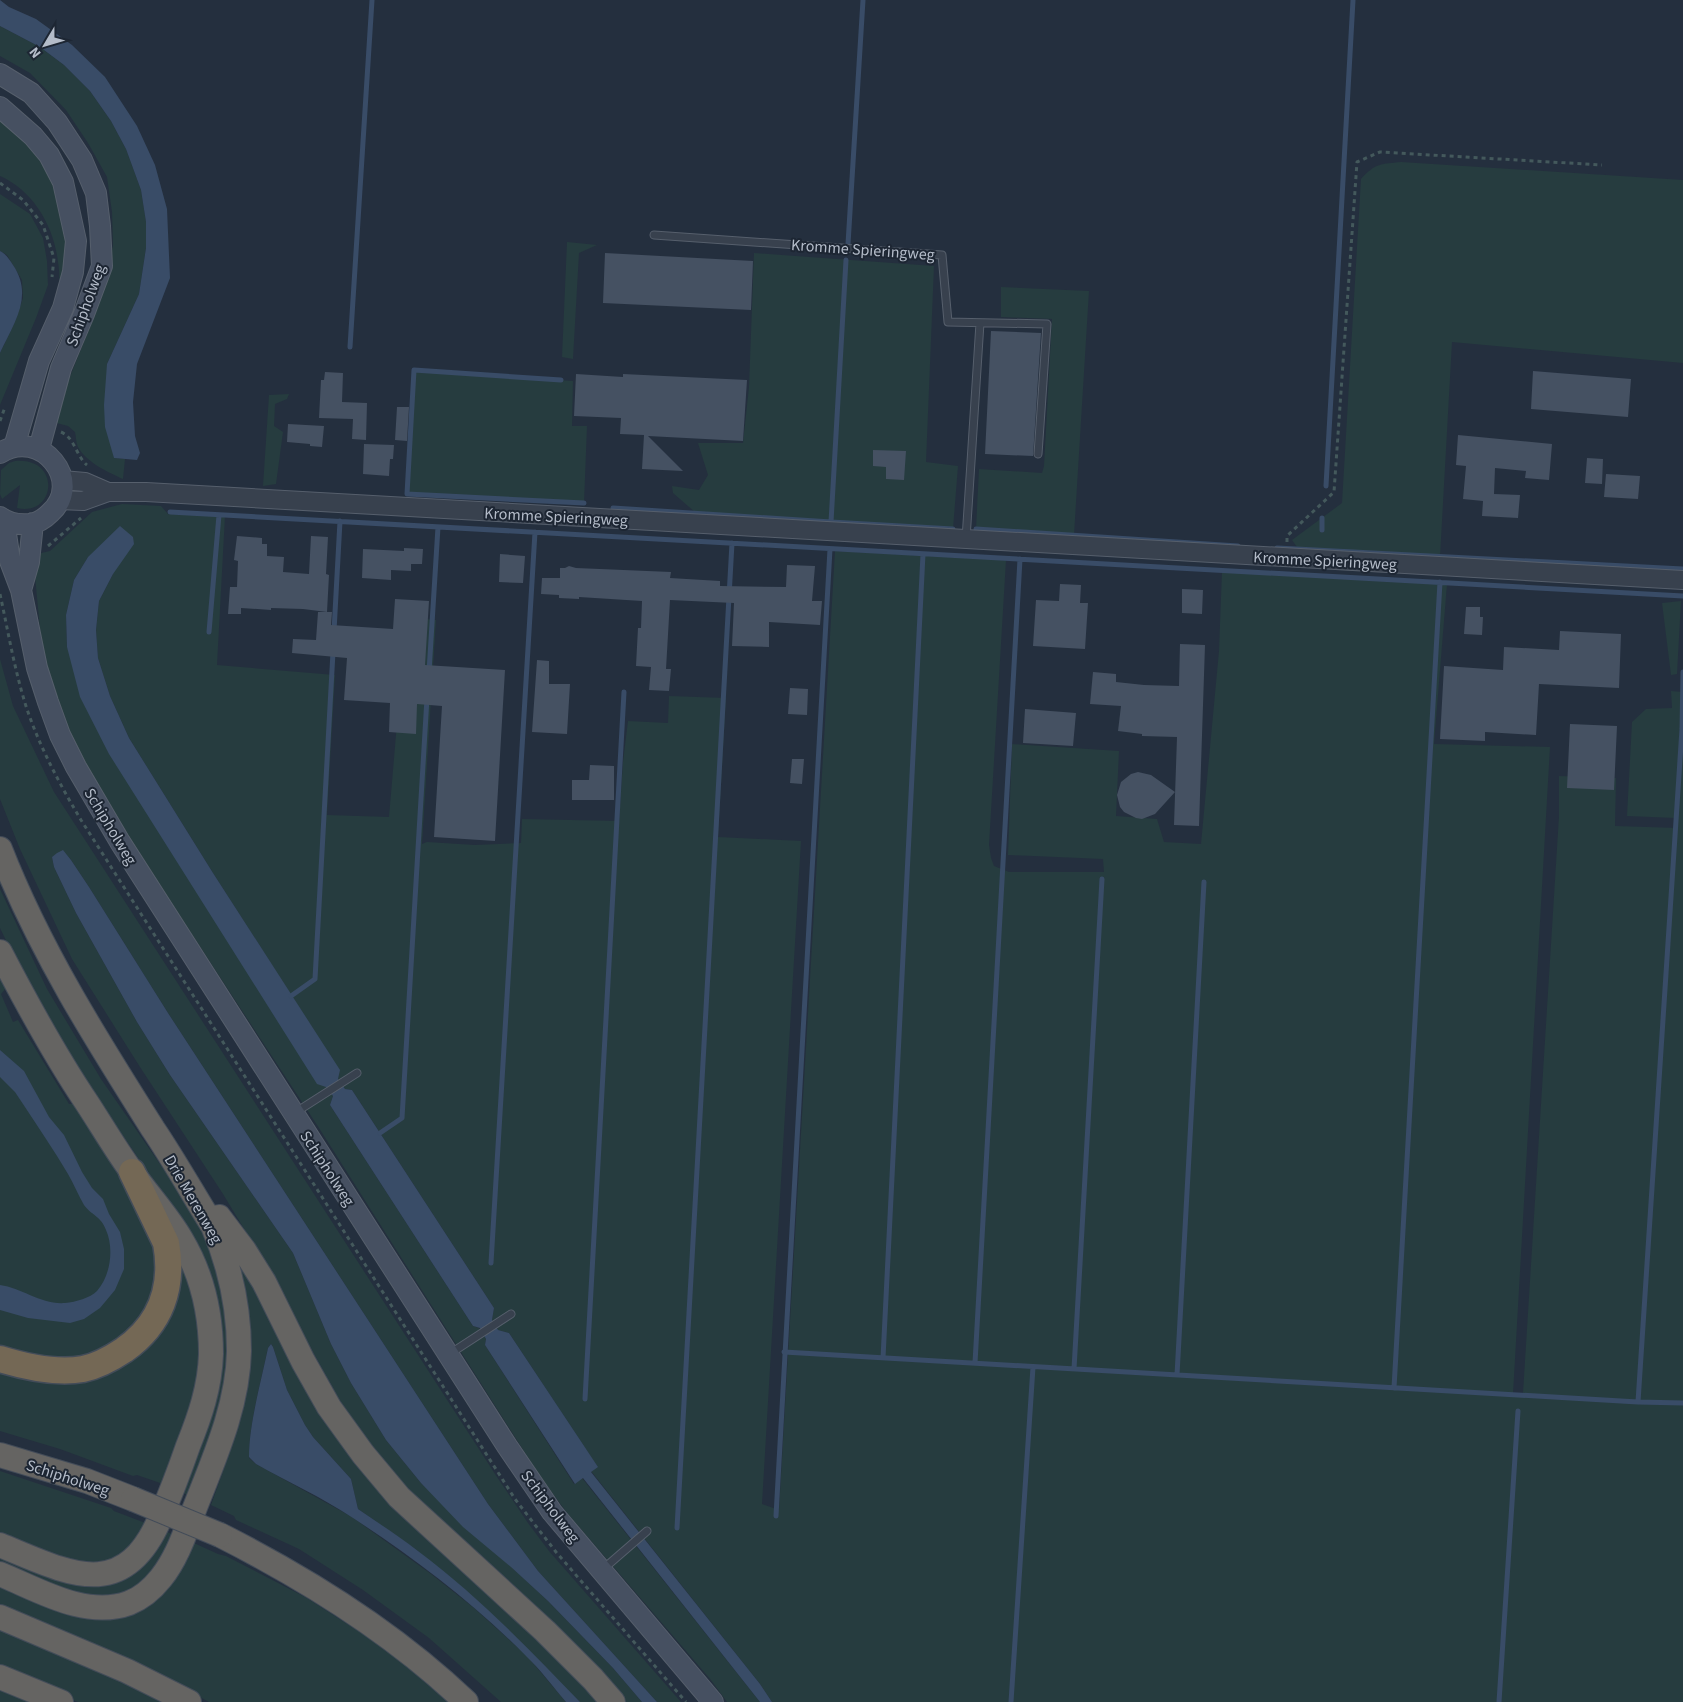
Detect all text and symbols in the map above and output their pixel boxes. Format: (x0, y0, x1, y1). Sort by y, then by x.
north arrow (20, 20, 70, 70)
text: N (25, 43, 46, 62)
street label: Kromme Spieringweg (790, 234, 935, 266)
street label: Schipholweg (61, 261, 111, 350)
street label: Kromme Spieringweg (484, 502, 628, 532)
street label: Kromme Spieringweg (1253, 546, 1397, 576)
street label: Schipholweg (79, 784, 142, 869)
street label: Schipholweg (294, 1126, 360, 1211)
street label: Drie Merenweg (159, 1151, 228, 1248)
street label: Schipholweg (23, 1454, 112, 1502)
street label: Schipholweg (516, 1466, 585, 1548)

